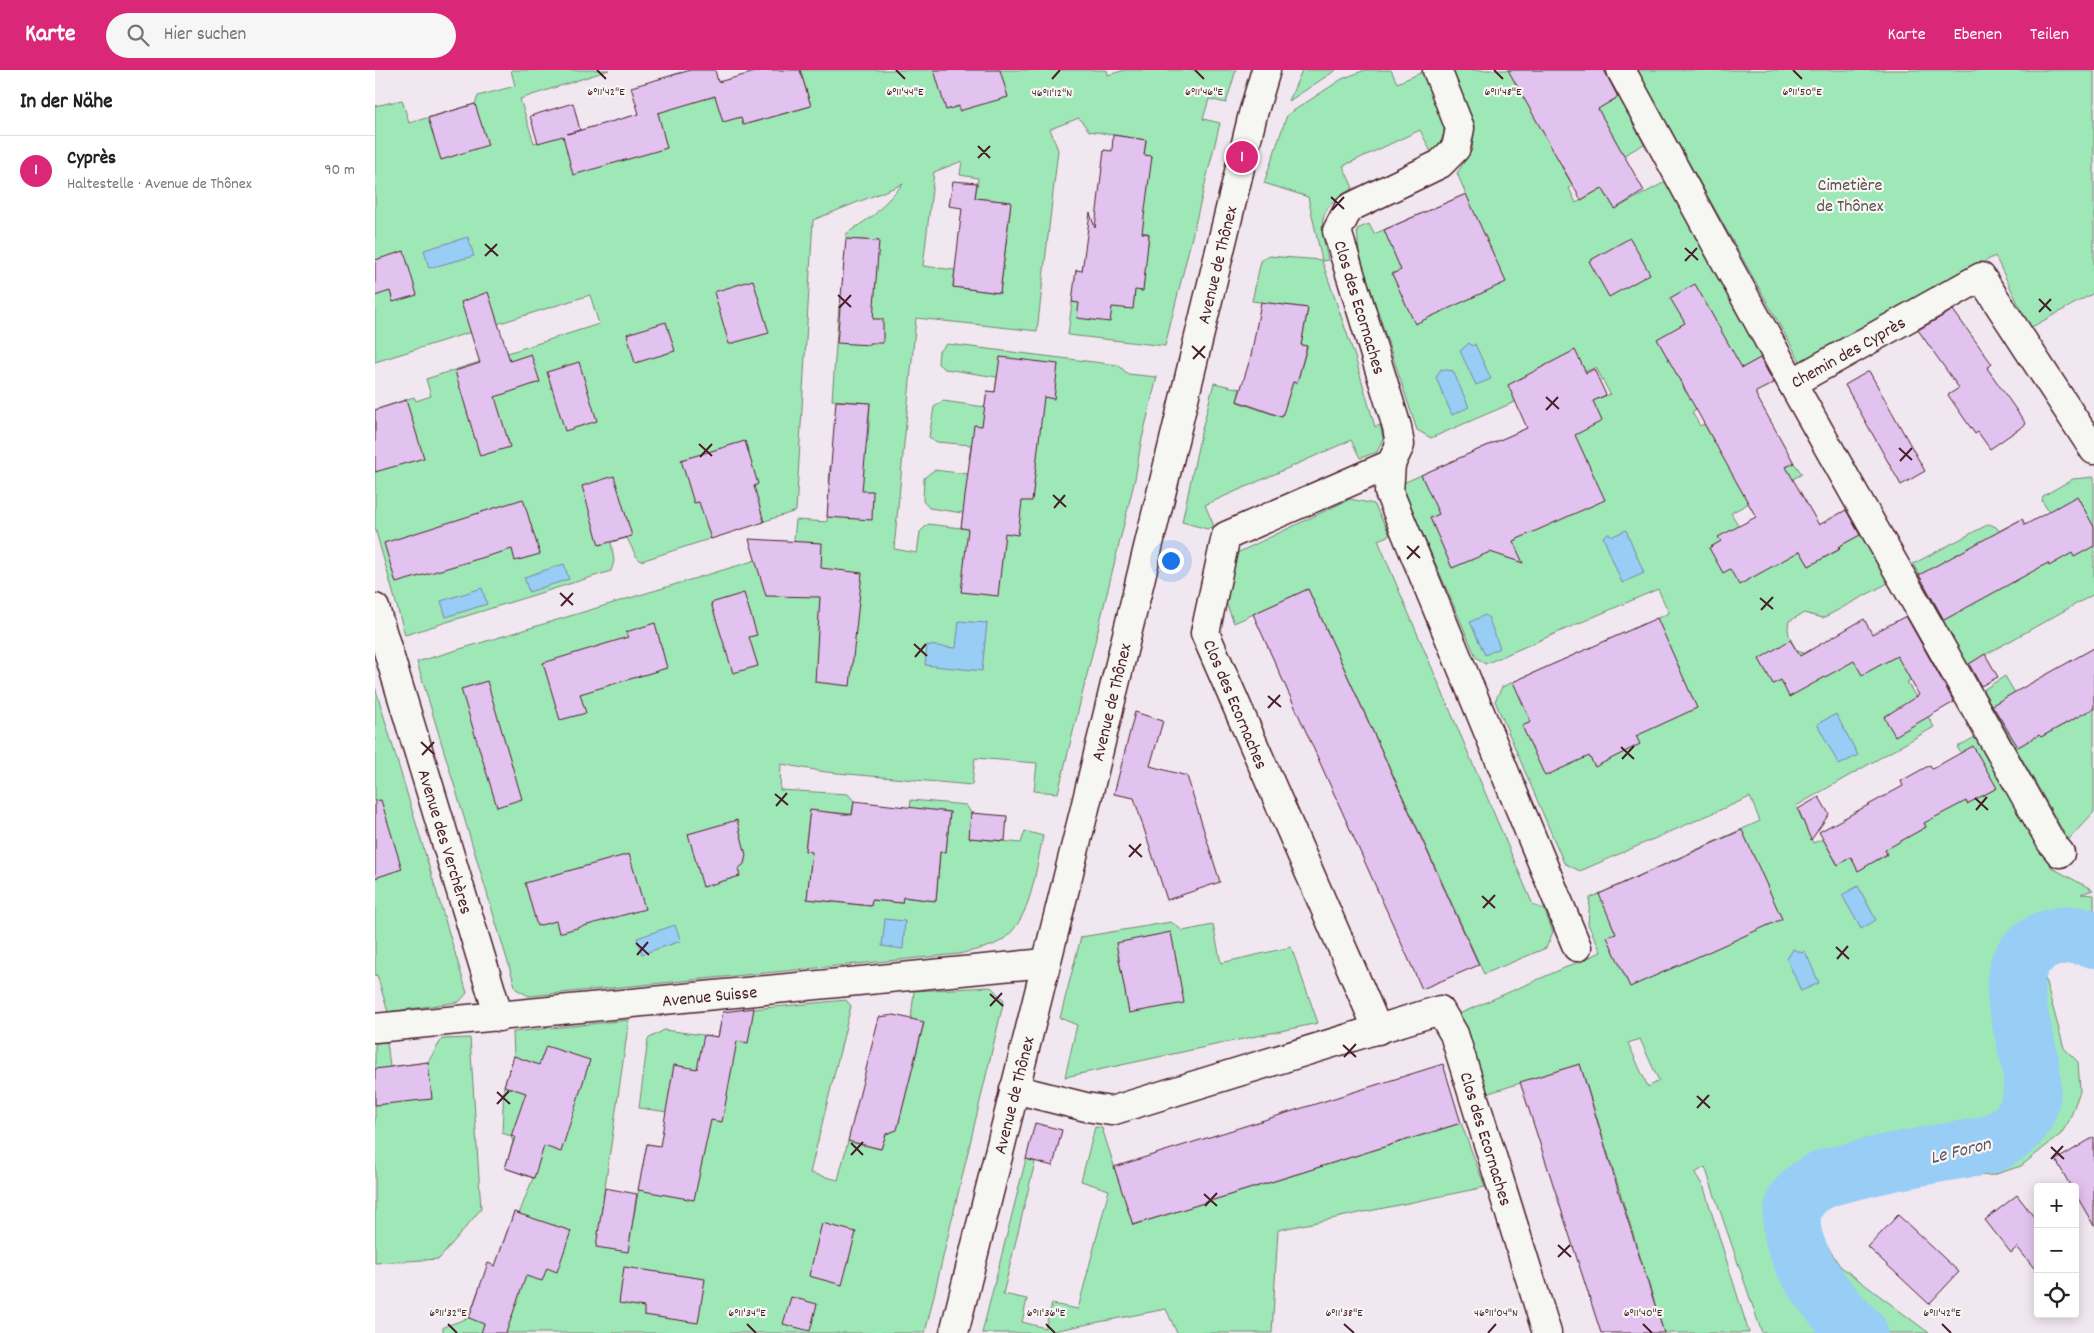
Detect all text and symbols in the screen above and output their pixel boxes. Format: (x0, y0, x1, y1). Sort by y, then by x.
search box (106, 13, 456, 58)
text: Karte (25, 18, 76, 52)
icon: search (124, 21, 152, 49)
text: Hier suchen (164, 22, 246, 49)
text: Karte (1888, 23, 1926, 48)
text: Ebenen (1954, 23, 2002, 48)
text: Teilen (2030, 23, 2069, 48)
text: 6°11'42"E (587, 84, 625, 101)
text: 6°11'44"E (886, 84, 924, 101)
text: 6°11'46"E (1185, 84, 1224, 101)
text: 6°11'48"E (1485, 84, 1522, 101)
text: 6°11'50"E (1782, 84, 1822, 101)
text: 46°11'12"N (1032, 85, 1072, 102)
text: In der Nähe (20, 88, 112, 118)
pin: 1 (1226, 138, 1258, 176)
text: Cyprès (67, 146, 116, 173)
text: 1 (34, 159, 38, 182)
text: 90 m (324, 159, 355, 182)
text: Haltestelle · Avenue de Thônex (67, 173, 252, 196)
park label: Cimetière de Thônex (1817, 174, 1884, 220)
street label: Avenue de Thônex (1193, 204, 1245, 327)
street label: Clos des Ecornaches (1326, 238, 1390, 378)
street label: Chemin des Cyprès (1787, 312, 1911, 396)
your location (1158, 548, 1184, 574)
street label: Clos des Ecornaches (1195, 636, 1272, 774)
street label: Avenue de Thônex (1087, 641, 1139, 764)
street label: Avenue des Verchères (410, 767, 477, 918)
street label: Avenue Suisse (661, 981, 758, 1015)
street label: Avenue de Thônex (989, 1034, 1043, 1157)
street label: Clos des Ecornaches (1452, 1069, 1517, 1209)
water label: Le Foron (1928, 1132, 1995, 1173)
map controls (2034, 1183, 2079, 1318)
button: + (2034, 1183, 2079, 1228)
button: − (2034, 1228, 2079, 1273)
button: locate (2034, 1273, 2079, 1318)
text: 6°11'32"E (429, 1305, 467, 1322)
text: 6°11'34"E (728, 1305, 766, 1322)
text: 6°11'36"E (1027, 1305, 1066, 1322)
text: 6°11'38"E (1325, 1305, 1363, 1322)
text: 46°11'04"N (1474, 1305, 1518, 1322)
text: 6°11'40"E (1624, 1305, 1663, 1322)
text: 6°11'42"E (1923, 1305, 1961, 1322)

